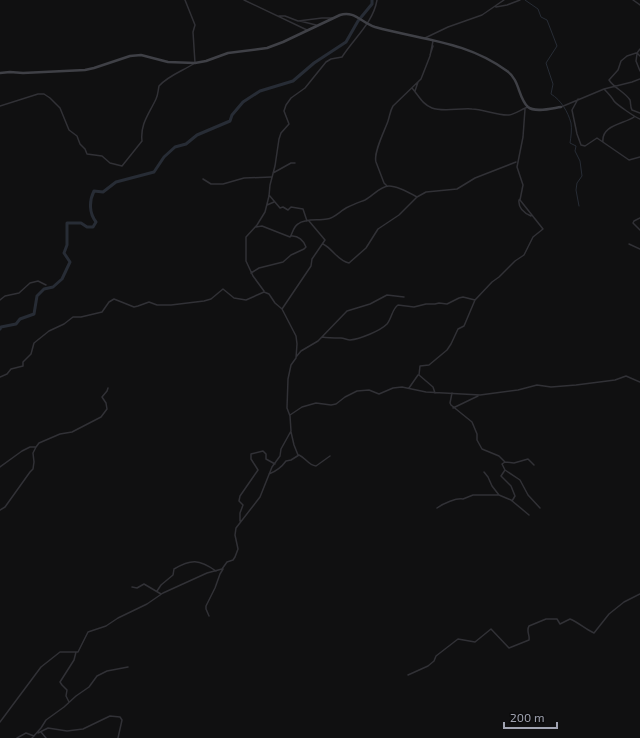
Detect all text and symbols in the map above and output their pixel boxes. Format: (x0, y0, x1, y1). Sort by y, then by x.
scale bar (504, 704, 557, 730)
text: 200 m (510, 710, 544, 724)

